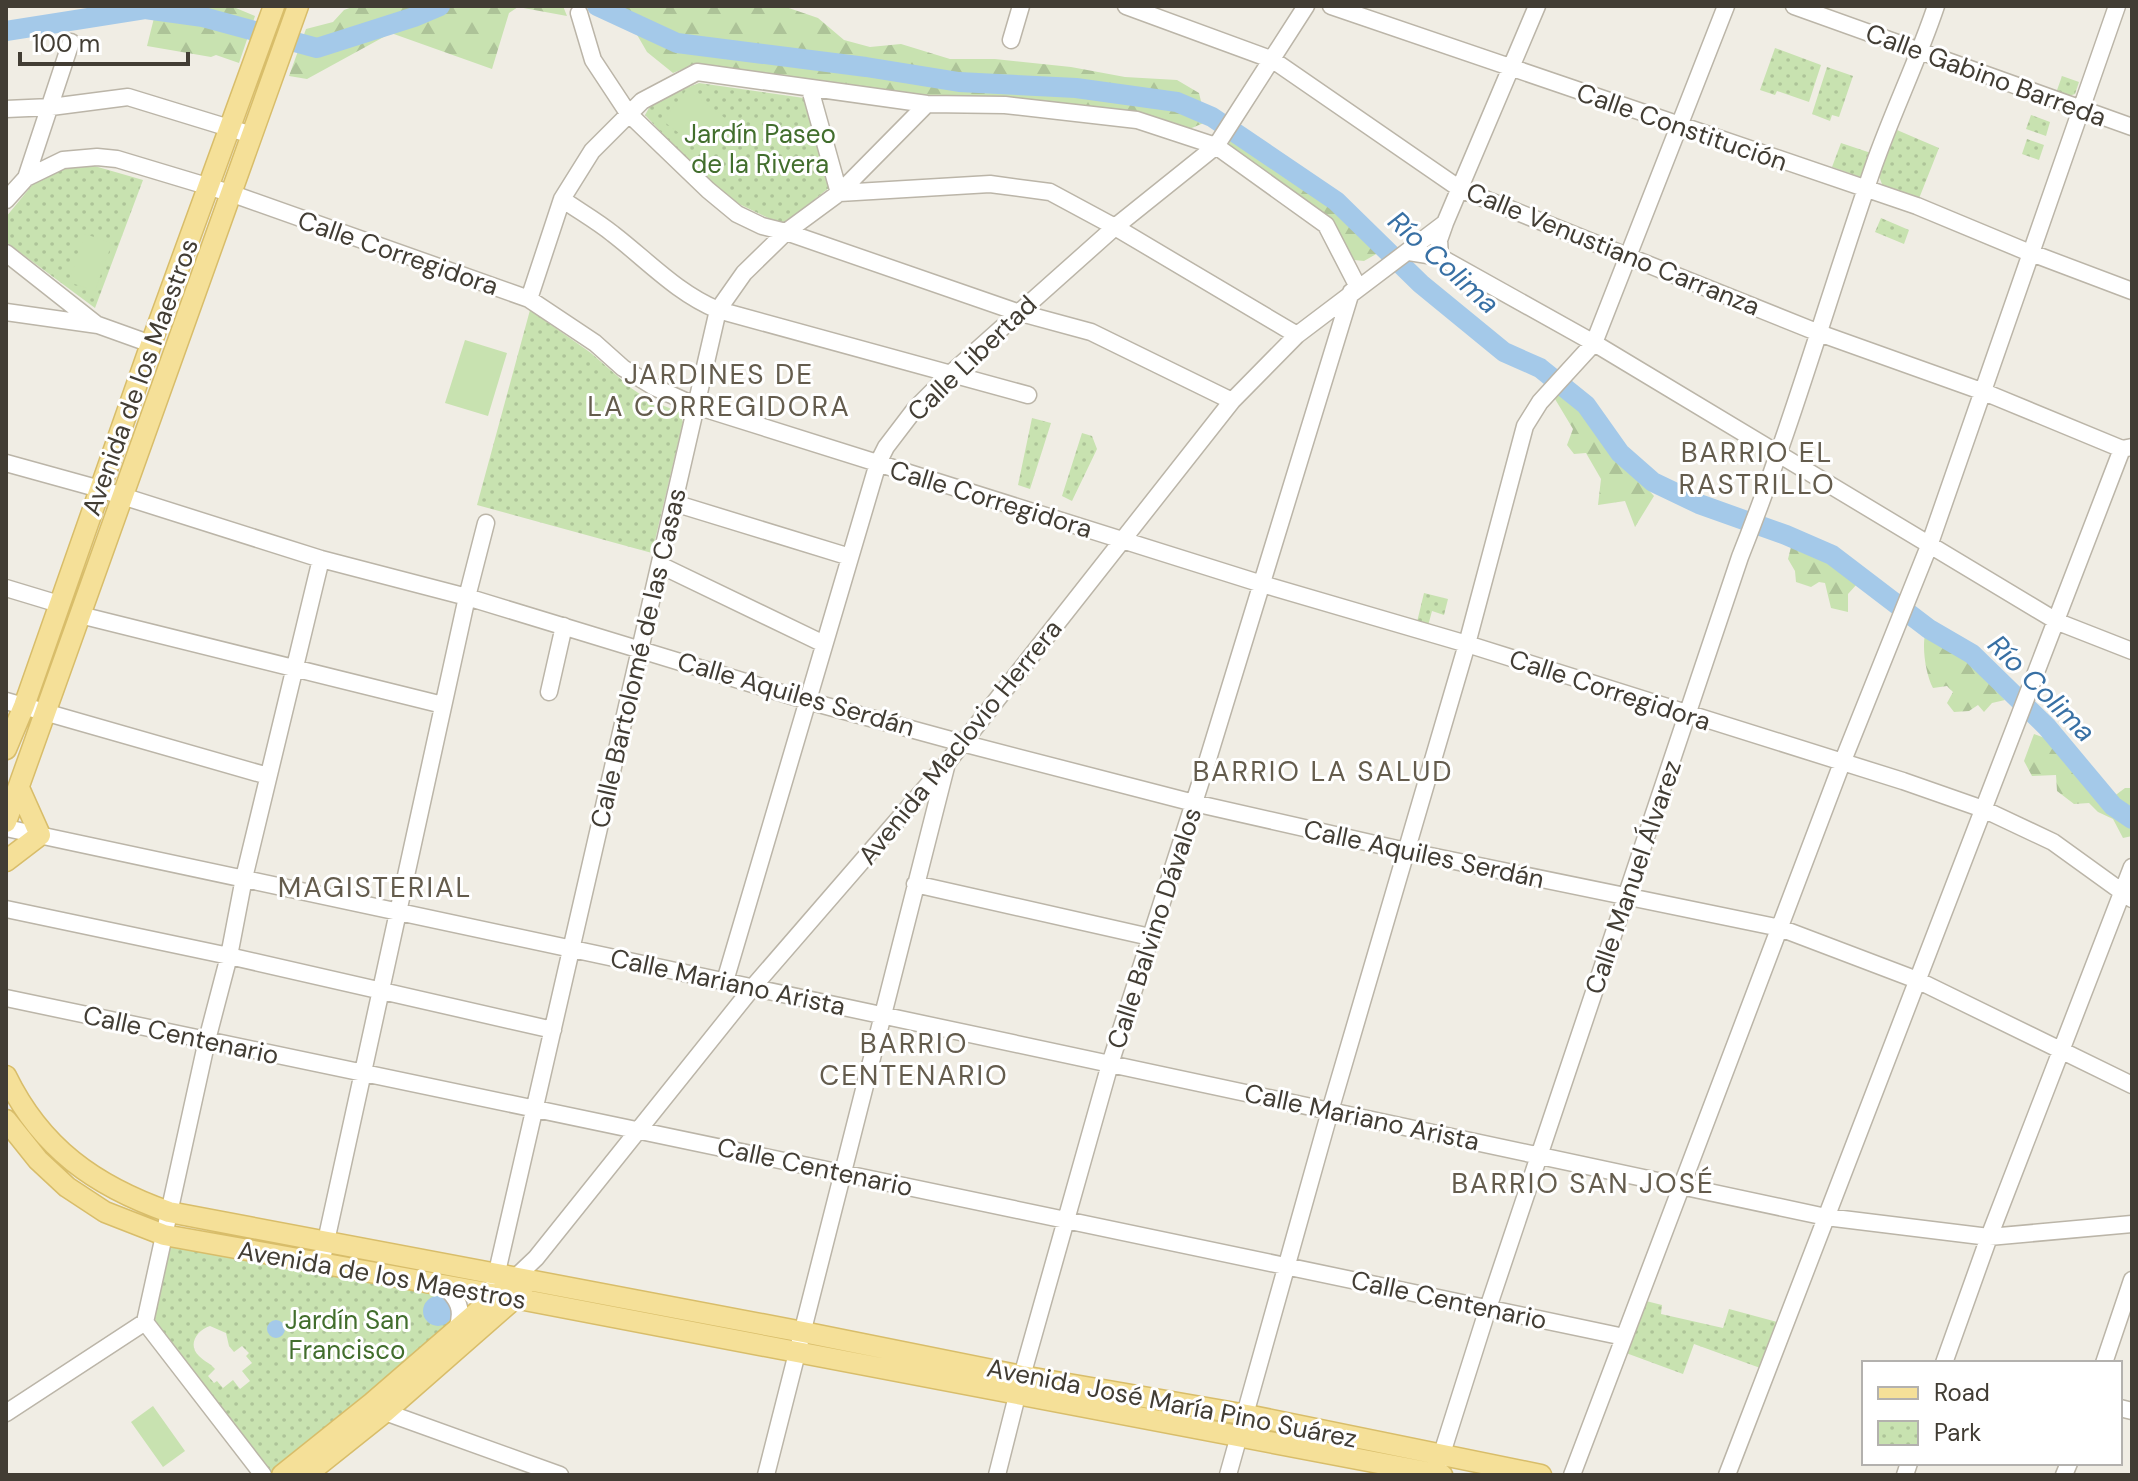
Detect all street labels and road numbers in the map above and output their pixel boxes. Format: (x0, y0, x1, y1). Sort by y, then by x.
street label: Calle Gabino Barreda (1861, 16, 2111, 134)
street label: Calle Constitución (1572, 75, 1792, 179)
street label: Calle Venustiano Carranza (1461, 174, 1765, 324)
street label: Calle Corregidora (293, 203, 503, 303)
street label: Avenida de los Maestros (74, 234, 206, 520)
street label: Calle Libertad (900, 288, 1044, 428)
street label: Calle Corregidora (886, 452, 1096, 546)
street label: Calle Bartolomé de las Casas (582, 485, 694, 831)
street label: Avenida Maclovio Herrera (851, 612, 1069, 872)
street label: Calle Corregidora (1505, 641, 1715, 739)
street label: Calle Aquiles Serdán (674, 644, 918, 744)
street label: Calle Manuel Álvarez (1577, 755, 1689, 999)
street label: Calle Balvino Dávalos (1099, 803, 1209, 1053)
street label: Calle Aquiles Serdán (1301, 812, 1547, 896)
street label: Calle Mariano Arista (607, 940, 849, 1024)
street label: Calle Centenario (80, 998, 282, 1072)
street label: Calle Mariano Arista (1241, 1075, 1483, 1159)
street label: Calle Centenario (714, 1130, 916, 1204)
street label: Avenida de los Maestros (235, 1233, 529, 1317)
street label: Calle Centenario (1348, 1263, 1550, 1337)
street label: Avenida José María Pino Suárez (984, 1350, 1360, 1456)

